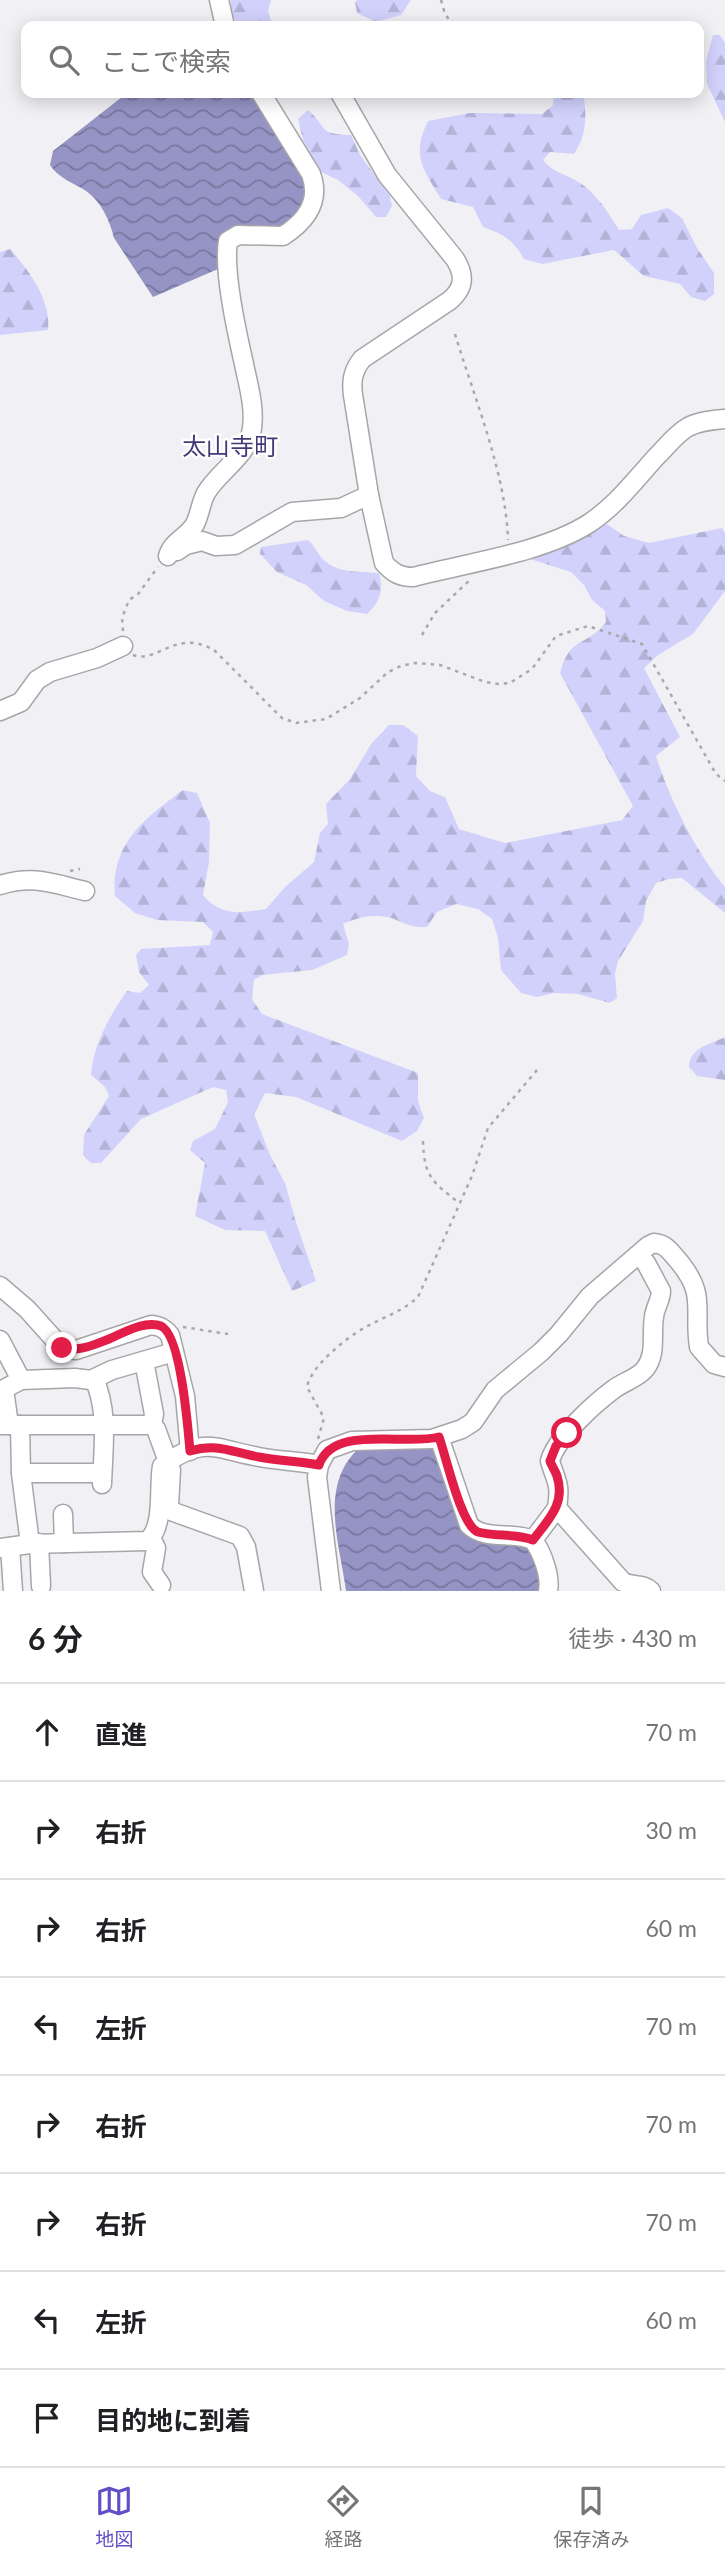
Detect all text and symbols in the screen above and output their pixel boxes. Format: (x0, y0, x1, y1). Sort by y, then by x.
search box (21, 21, 704, 98)
icon: search (45, 41, 83, 79)
text: ここで検索 (101, 45, 231, 77)
district label: 太山寺町 (182, 431, 278, 460)
route end (46, 1332, 77, 1363)
route start (551, 1417, 582, 1448)
text: 6 分 (28, 1620, 83, 1656)
text: 徒歩 · 430 m (568, 1624, 697, 1652)
icon: ahead (28, 1713, 66, 1751)
text: 直進 (95, 1718, 147, 1750)
text: 70 m (646, 1718, 697, 1746)
icon: right (28, 1811, 66, 1849)
text: 右折 (95, 1816, 147, 1848)
text: 30 m (646, 1816, 697, 1844)
icon: right (28, 1909, 66, 1947)
text: 右折 (95, 1914, 147, 1946)
text: 60 m (646, 1914, 697, 1942)
icon: left (28, 2007, 66, 2045)
text: 左折 (95, 2012, 147, 2044)
text: 70 m (646, 2012, 697, 2040)
icon: right (28, 2105, 66, 2143)
text: 右折 (95, 2110, 147, 2142)
text: 70 m (646, 2110, 697, 2138)
icon: right (28, 2203, 66, 2241)
text: 右折 (95, 2208, 147, 2240)
text: 70 m (646, 2208, 697, 2236)
icon: left (28, 2301, 66, 2339)
text: 左折 (95, 2306, 147, 2338)
text: 60 m (646, 2306, 697, 2334)
icon: arrive (28, 2399, 66, 2437)
text: 目的地に到着 (95, 2404, 251, 2436)
tab: 地図 (95, 2482, 134, 2551)
tab: 経路 (324, 2482, 363, 2551)
tab: 保存済み (553, 2482, 630, 2551)

